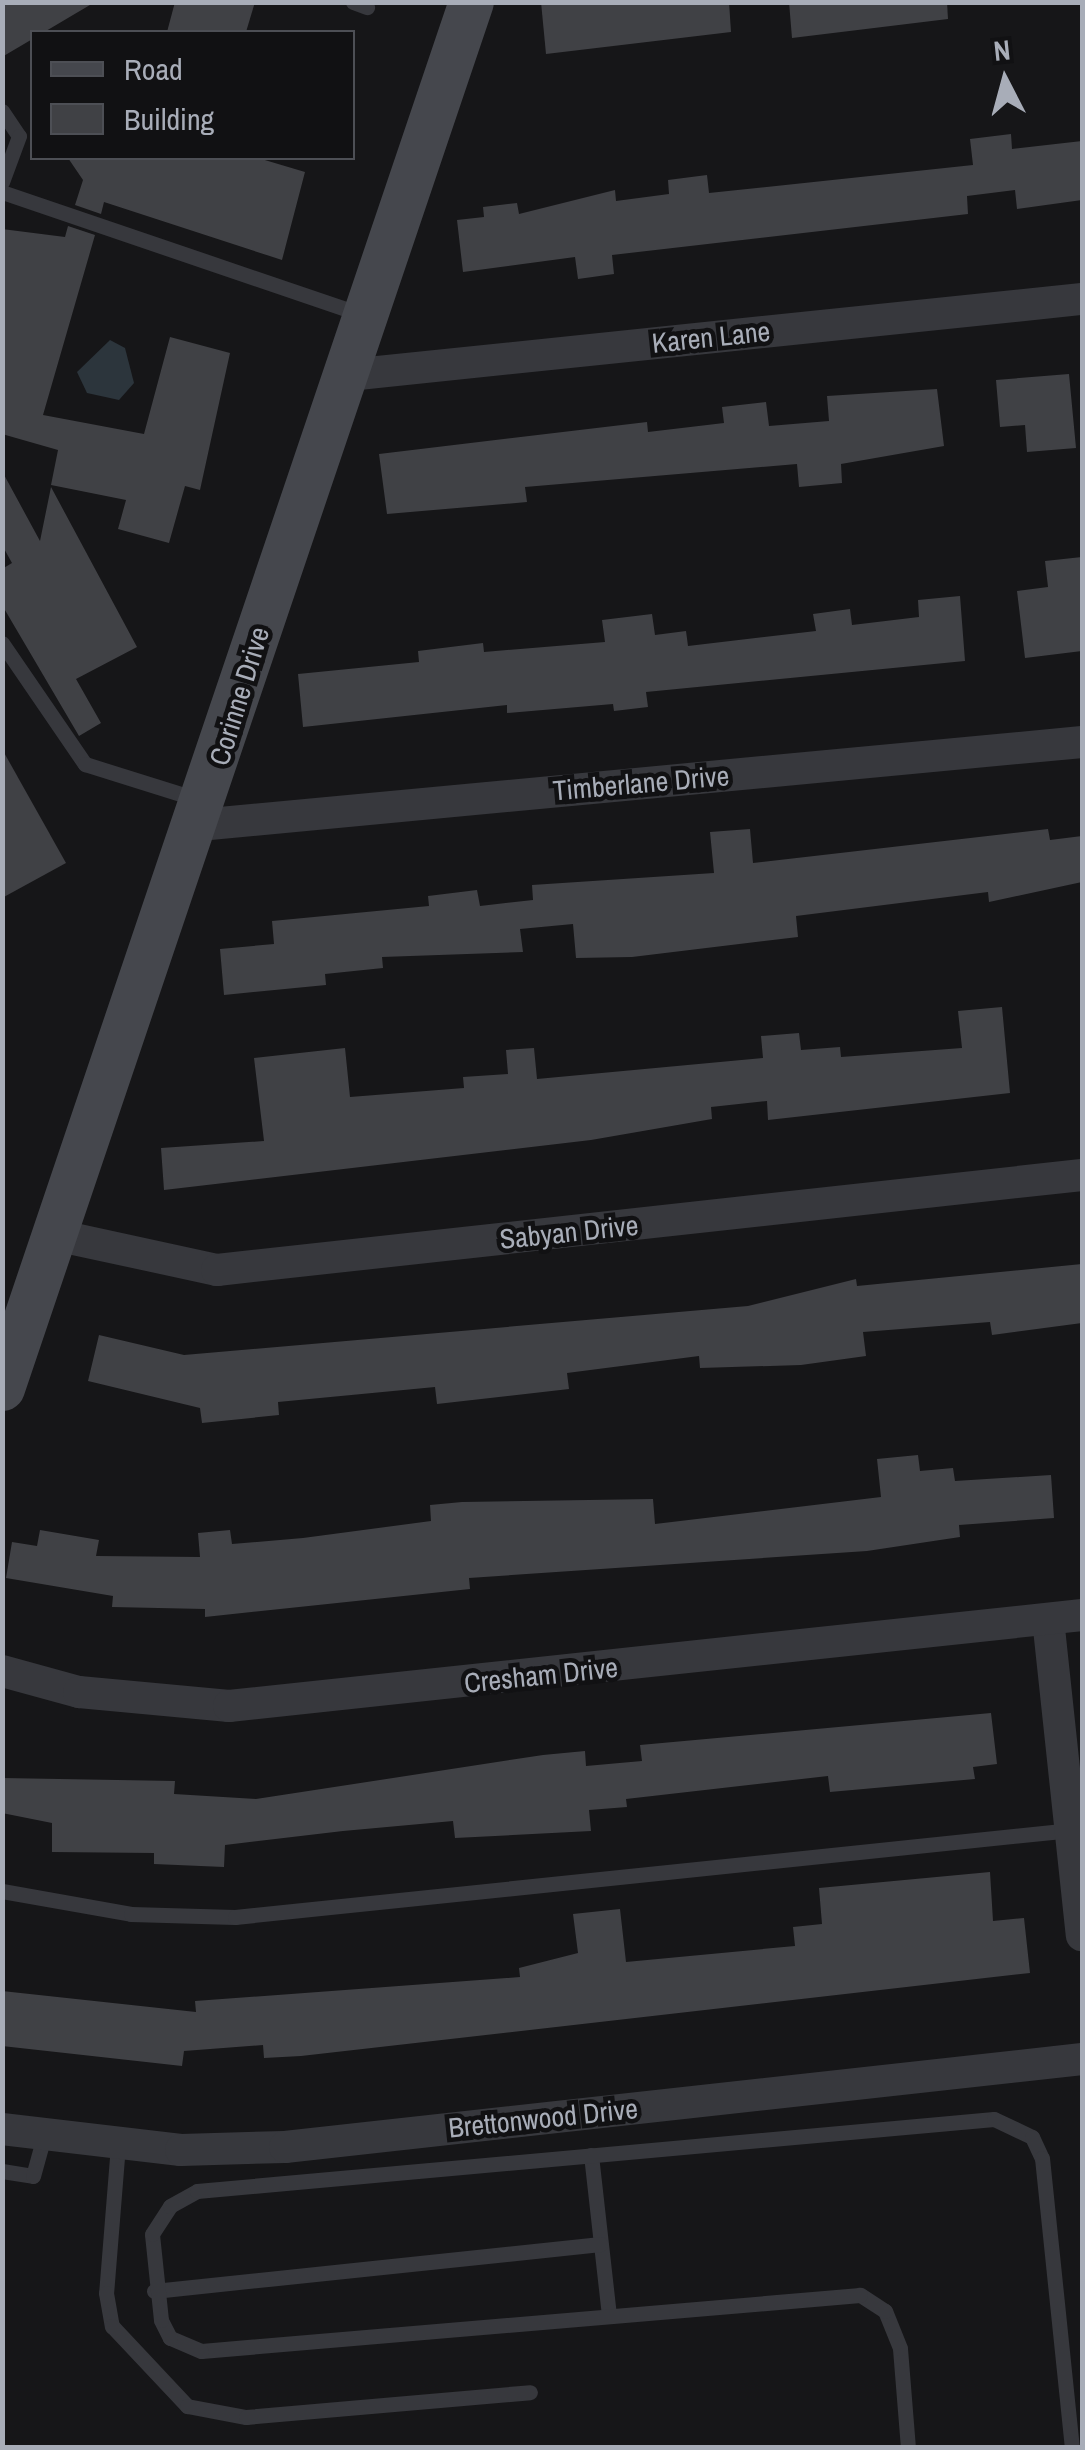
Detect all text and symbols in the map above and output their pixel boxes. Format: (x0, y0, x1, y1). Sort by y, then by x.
legend (30, 30, 355, 160)
north arrow (955, 30, 1055, 130)
text: N (992, 30, 1012, 70)
text: Road (124, 49, 183, 89)
text: Building (124, 99, 214, 139)
street label: Karen Lane (650, 314, 772, 360)
street label: Corinne Drive (202, 623, 276, 769)
street label: Timberlane Drive (551, 759, 731, 807)
street label: Sabyan Drive (498, 1208, 640, 1256)
street label: Cresham Drive (462, 1650, 620, 1700)
street label: Brettonwood Drive (447, 2091, 639, 2145)

